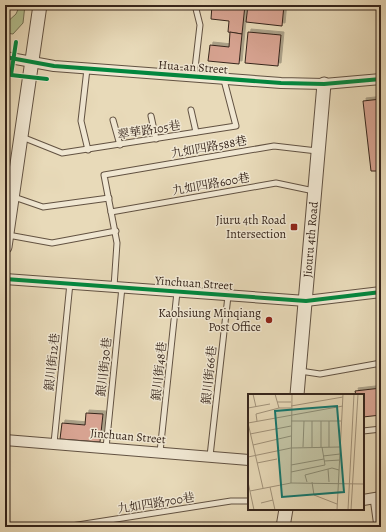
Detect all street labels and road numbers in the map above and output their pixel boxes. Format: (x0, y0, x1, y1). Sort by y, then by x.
street label: Hua-an Street (158, 57, 228, 77)
street label: 翠華路105巷 (116, 117, 182, 143)
street label: 九如四路588巷 (170, 132, 248, 162)
street label: 九如四路600巷 (171, 169, 251, 199)
street label: Jiouru 4th Road (299, 200, 322, 278)
street label: Yinchuan Street (154, 272, 233, 294)
street label: 銀川街12巷 (41, 332, 63, 392)
street label: 銀川街30巷 (93, 337, 115, 397)
street label: 銀川街48巷 (148, 341, 170, 401)
street label: 銀川街66巷 (198, 345, 220, 405)
street label: Jinchuan Street (90, 425, 166, 447)
street label: 九如四路700巷 (116, 489, 196, 517)

